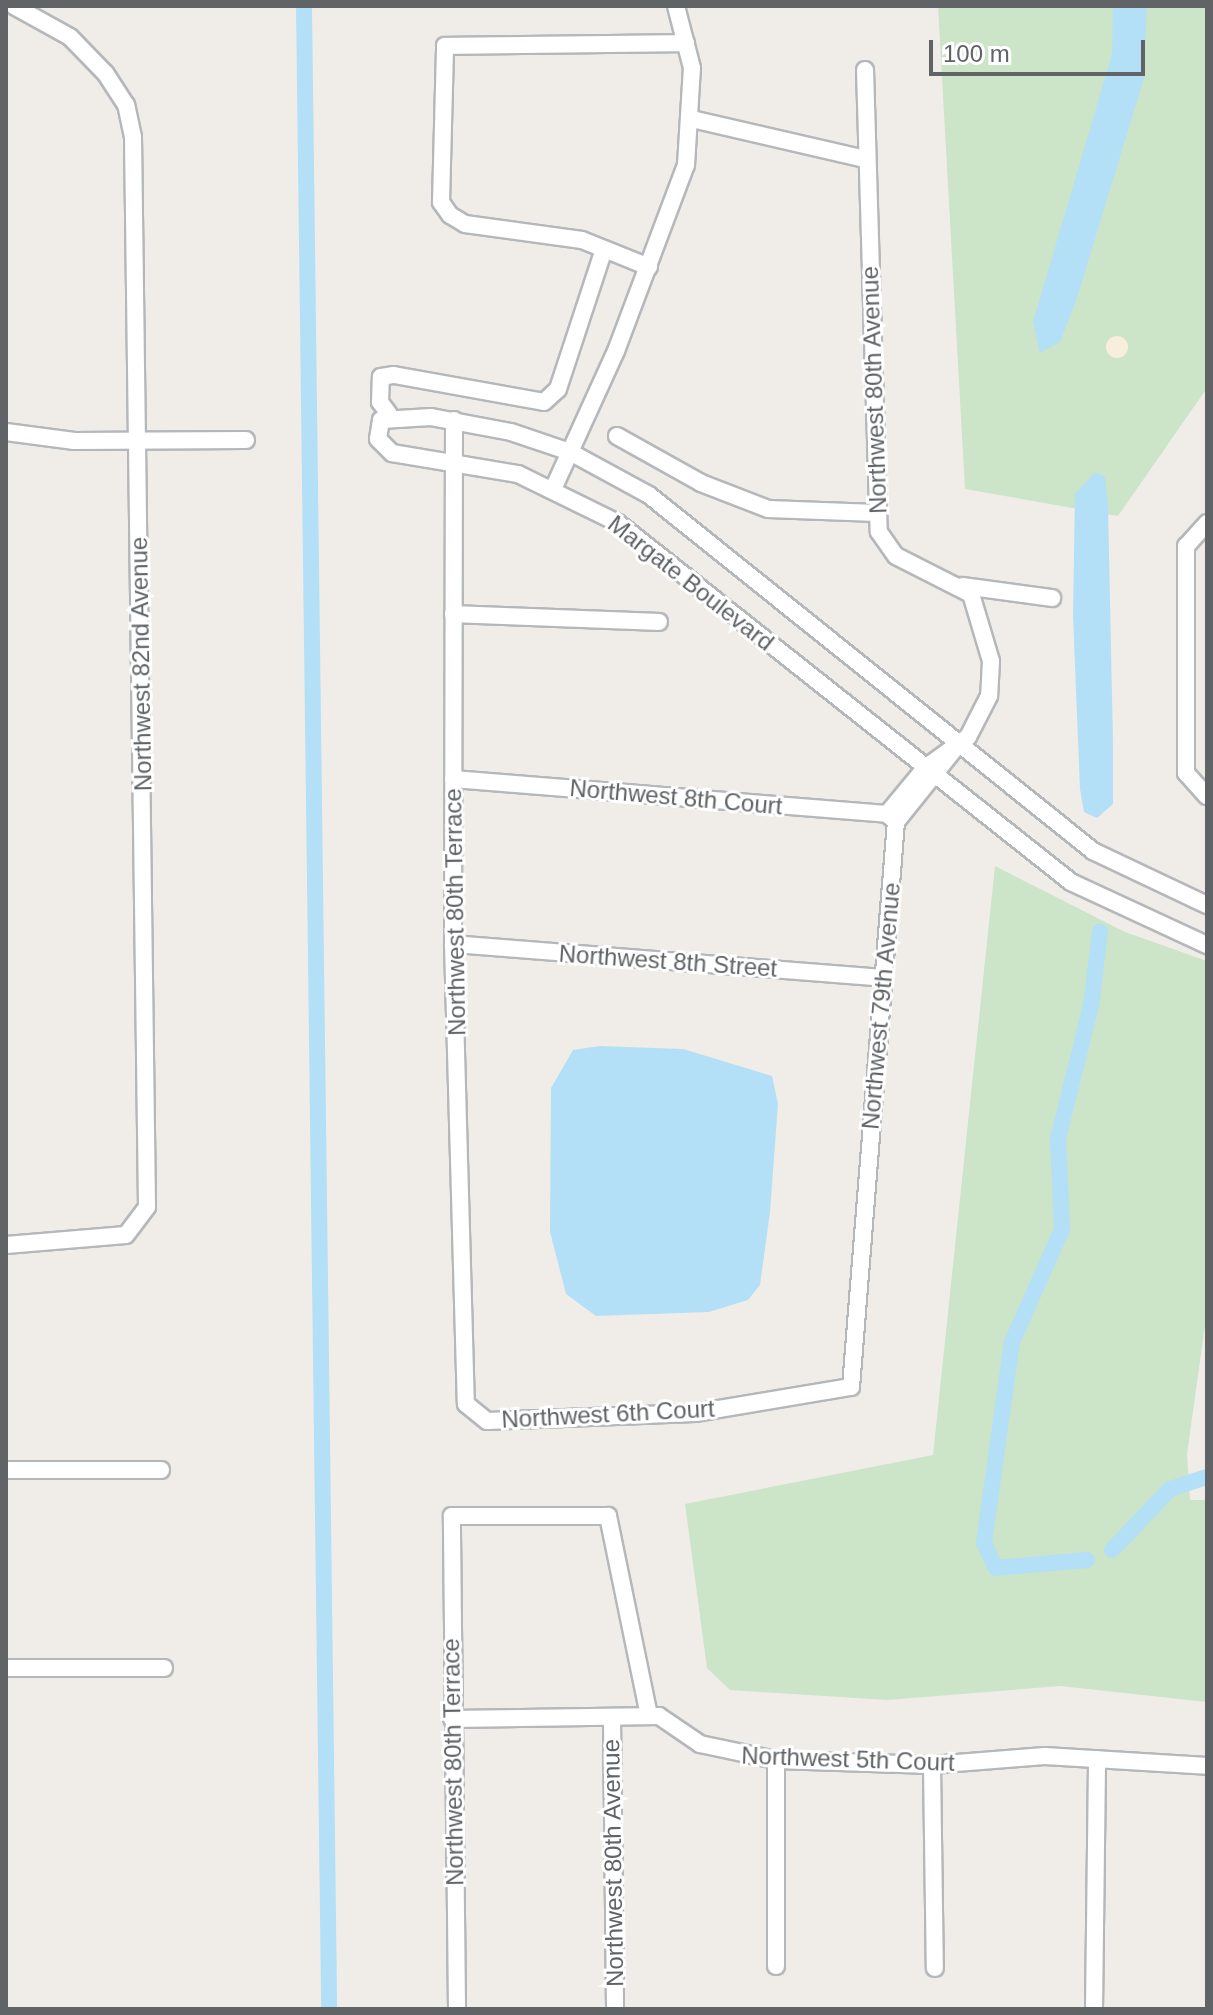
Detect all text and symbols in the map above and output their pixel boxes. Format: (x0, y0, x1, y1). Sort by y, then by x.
scale bar (933, 24, 1149, 74)
text: 100 m (943, 40, 1010, 67)
street label: Northwest 80th Avenue (855, 265, 893, 515)
street label: Margate Boulevard (602, 509, 780, 657)
street label: Northwest 82nd Avenue (124, 536, 158, 792)
street label: Northwest 8th Court (568, 773, 784, 821)
street label: Northwest 80th Terrace (438, 788, 472, 1036)
street label: Northwest 79th Avenue (856, 881, 906, 1131)
street label: Northwest 8th Street (558, 939, 778, 983)
street label: Northwest 6th Court (501, 1394, 715, 1434)
street label: Northwest 80th Terrace (436, 1638, 470, 1886)
street label: Northwest 80th Avenue (596, 1738, 630, 1988)
street label: Northwest 5th Court (741, 1741, 955, 1777)

